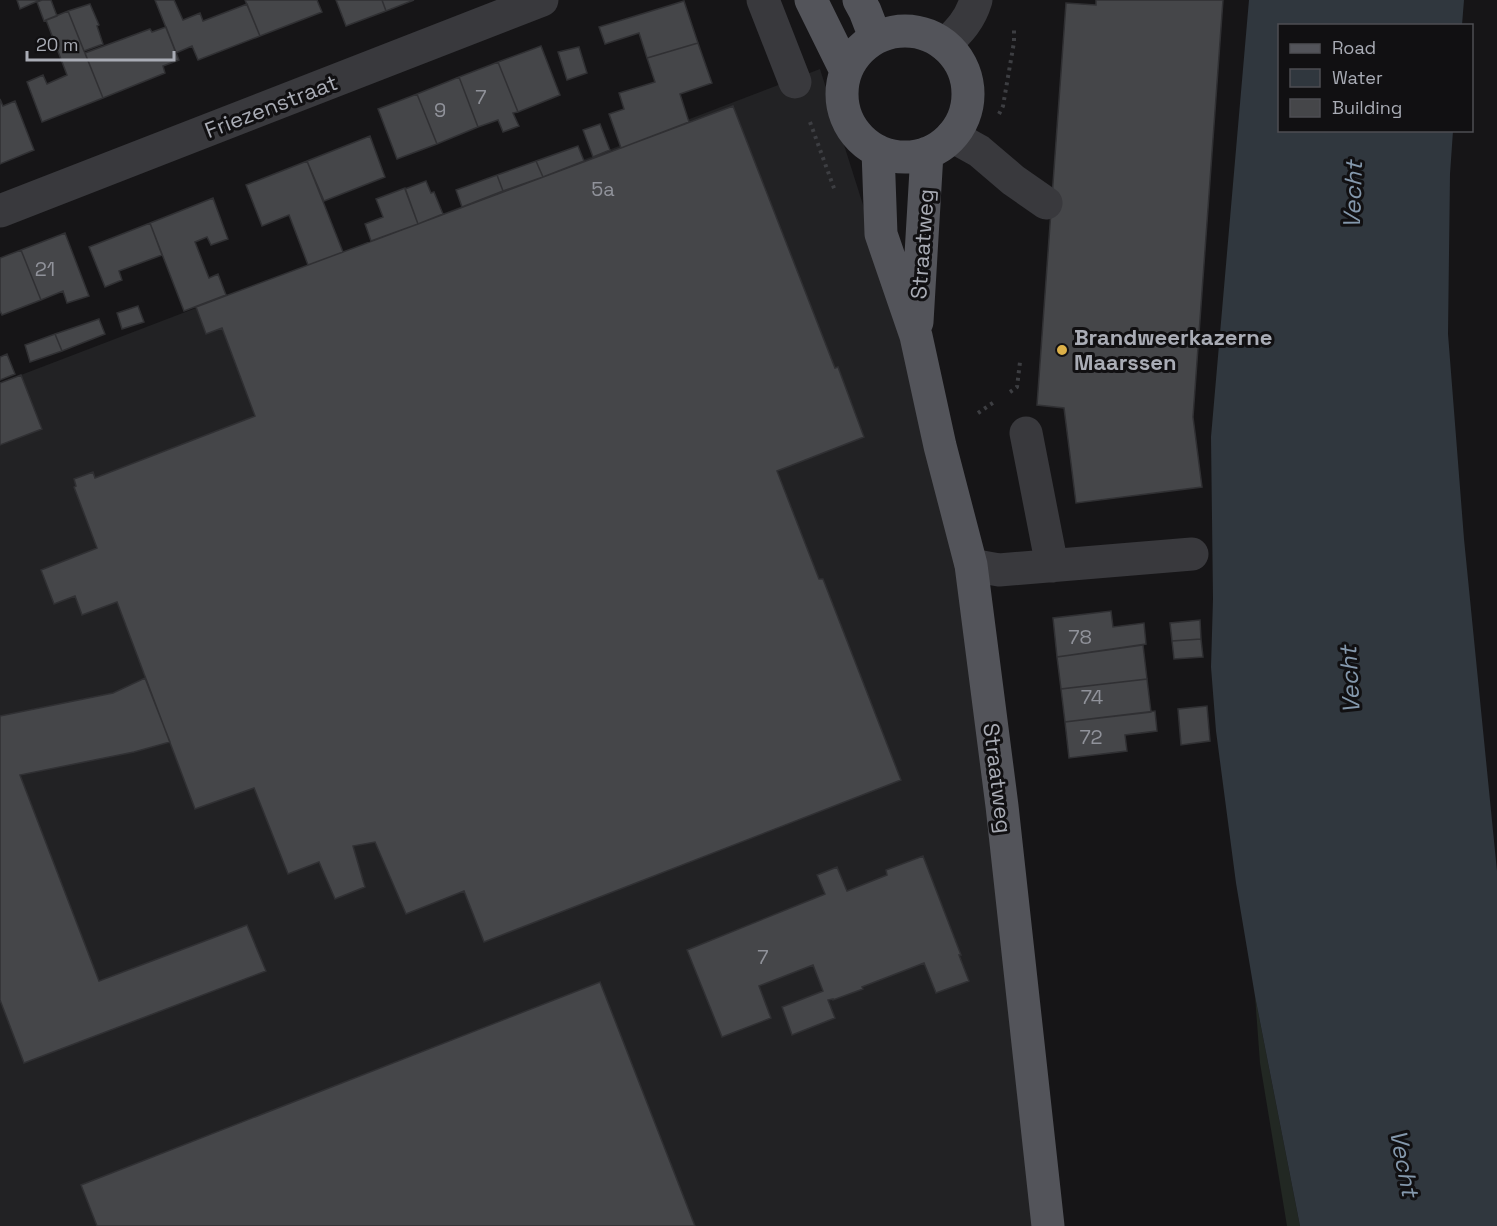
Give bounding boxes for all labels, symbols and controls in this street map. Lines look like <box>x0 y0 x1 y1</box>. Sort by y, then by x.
scale bar <box>27 24 174 62</box>
legend <box>1278 24 1473 132</box>
text: 20 m <box>36 33 79 56</box>
text: Road <box>1332 36 1376 59</box>
text: Water <box>1332 66 1383 89</box>
street label: Friezenstraat <box>201 68 341 144</box>
house number: 7 <box>475 84 487 110</box>
text: Building <box>1332 96 1402 119</box>
house number: 9 <box>434 97 446 123</box>
water label: Vecht <box>1336 159 1369 229</box>
house number: 5a <box>591 176 615 202</box>
street label: Straatweg <box>904 188 940 300</box>
house number: 21 <box>35 256 55 282</box>
place label: Brandweerkazerne Maarssen <box>1074 323 1272 376</box>
marker: Brandweerkazerne Maarssen <box>1055 343 1069 357</box>
house number: 78 <box>1068 624 1092 650</box>
water label: Vecht <box>1332 643 1367 715</box>
house number: 74 <box>1081 684 1103 710</box>
street label: Straatweg <box>977 721 1019 835</box>
house number: 72 <box>1079 724 1103 750</box>
house number: 7 <box>757 944 769 970</box>
water label: Vecht <box>1383 1127 1427 1201</box>

